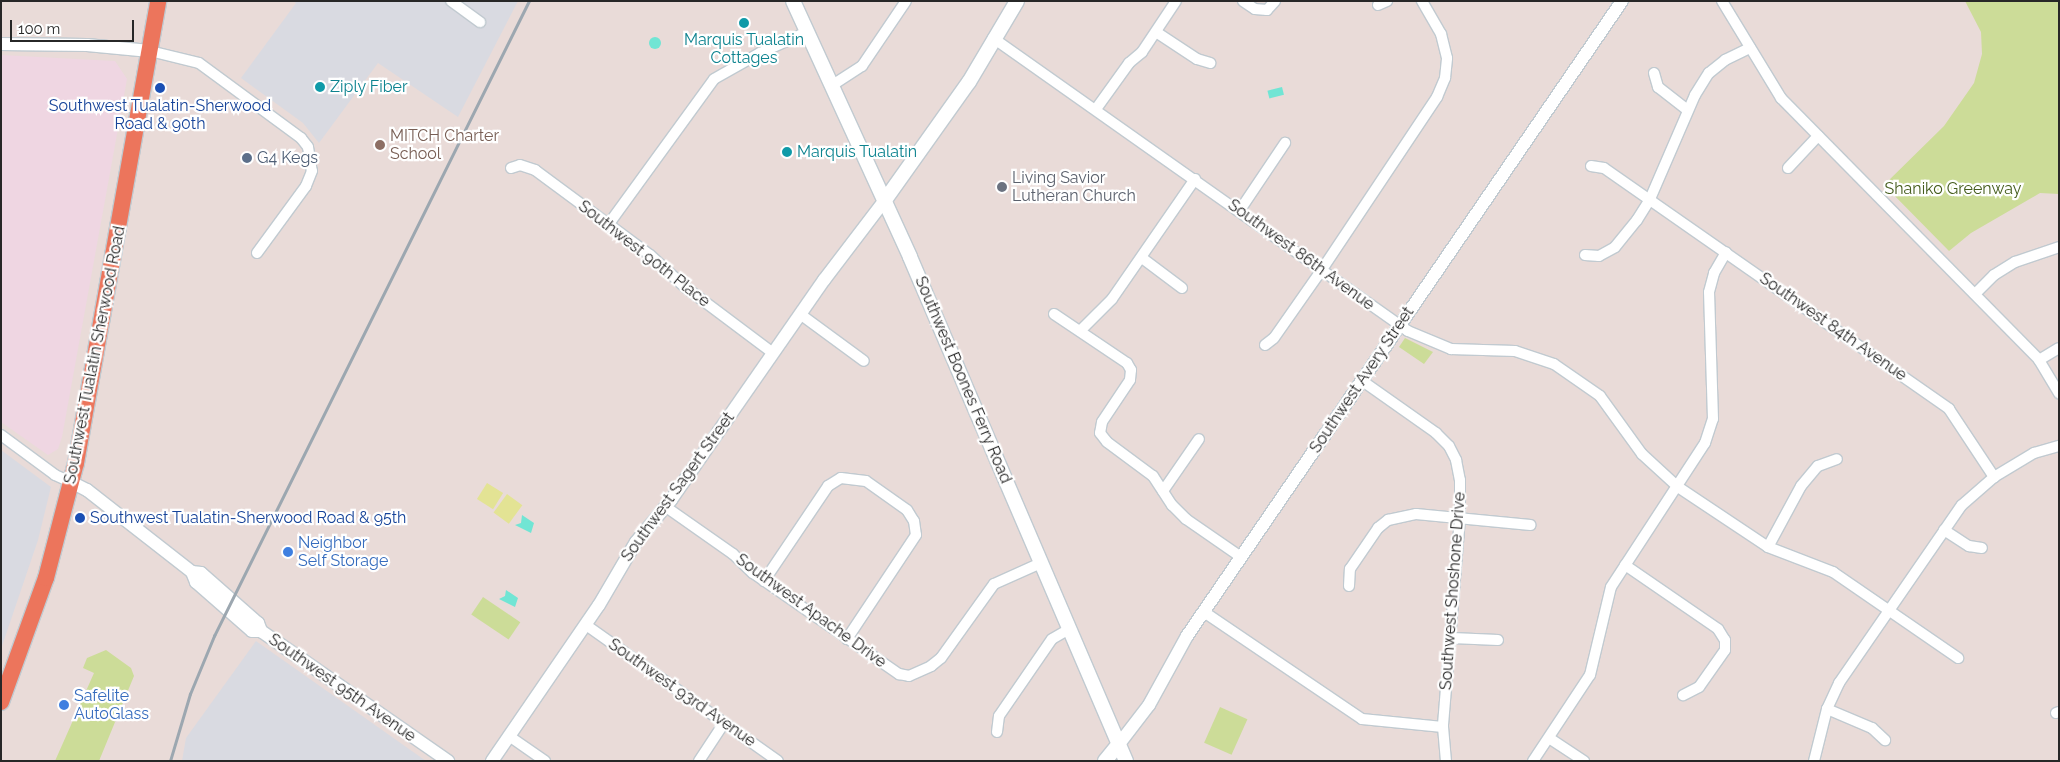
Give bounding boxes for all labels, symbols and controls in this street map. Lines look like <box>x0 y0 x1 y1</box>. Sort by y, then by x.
scale bar <box>12 10 136 42</box>
marker: Marquis Tualatin Cottages <box>738 17 750 29</box>
text: 100 m <box>18 20 60 38</box>
place label: Marquis Tualatin Cottages <box>684 30 804 68</box>
place label: Ziply Fiber <box>330 77 408 97</box>
marker: Ziply Fiber <box>314 81 326 93</box>
marker: Southwest Tualatin-Sherwood Road & 90th <box>154 82 166 94</box>
place label: Southwest Tualatin-Sherwood Road & 90th <box>49 96 271 134</box>
place label: MITCH Charter School <box>390 126 499 164</box>
marker: MITCH Charter School <box>374 139 386 151</box>
place label: Marquis Tualatin <box>797 142 918 162</box>
marker: Marquis Tualatin <box>781 146 793 158</box>
place label: G4 Kegs <box>257 148 318 168</box>
marker: G4 Kegs <box>241 152 253 164</box>
place label: Living Savior Lutheran Church <box>1012 168 1136 206</box>
park label: Shaniko Greenway <box>1885 179 2021 199</box>
marker: Living Savior Lutheran Church <box>996 181 1008 193</box>
street label: Southwest 86th Avenue <box>1224 195 1378 315</box>
street label: Southwest 90th Place <box>574 197 714 311</box>
street label: Southwest Tualatin Sherwood Road <box>61 224 129 486</box>
street label: Southwest 84th Avenue <box>1756 269 1910 385</box>
street label: Southwest Boones Ferry Road <box>911 273 1015 487</box>
street label: Southwest Avery Street <box>1306 303 1418 457</box>
street label: Southwest Sagert Street <box>617 409 739 565</box>
street label: Southwest Shoshone Drive <box>1436 491 1470 691</box>
place label: Southwest Tualatin-Sherwood Road & 95th <box>90 508 407 528</box>
marker: Southwest Tualatin-Sherwood Road & 95th <box>74 512 86 524</box>
place label: Neighbor Self Storage <box>298 533 389 571</box>
marker: Neighbor Self Storage <box>282 546 294 558</box>
street label: Southwest Apache Drive <box>732 550 890 672</box>
street label: Southwest 95th Avenue <box>265 630 419 746</box>
street label: Southwest 93rd Avenue <box>604 635 760 751</box>
place label: Safelite AutoGlass <box>74 686 149 724</box>
marker: Safelite AutoGlass <box>58 699 70 711</box>

